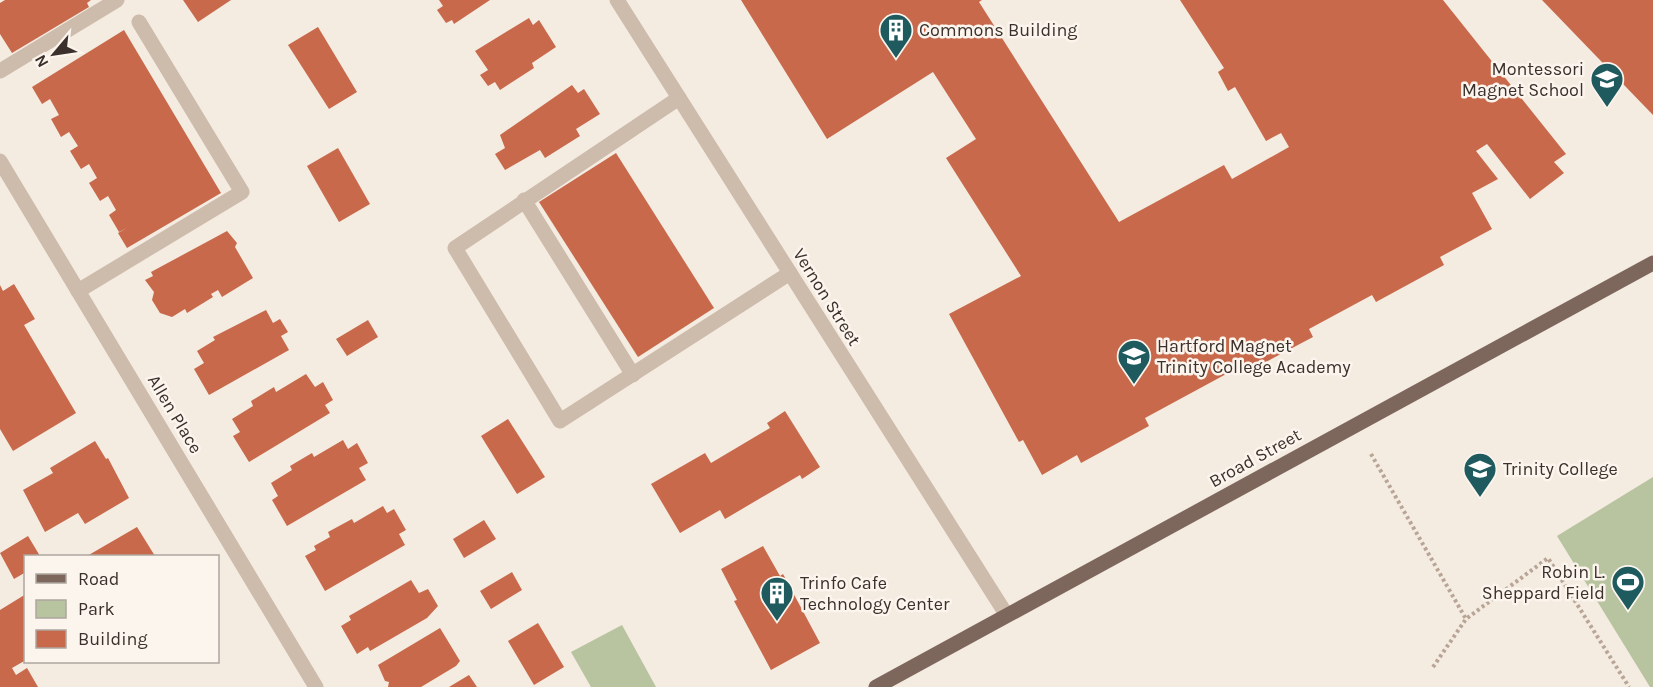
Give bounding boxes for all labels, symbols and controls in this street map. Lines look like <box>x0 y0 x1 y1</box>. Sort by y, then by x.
building icon: Commons Building <box>878 12 914 59</box>
place label: Commons Building <box>919 19 1078 41</box>
north arrow <box>24 24 84 84</box>
text: N <box>30 51 52 71</box>
place label: Montessori Magnet School <box>1462 58 1584 101</box>
school or university icon: Montessori Magnet School <box>1589 61 1625 108</box>
street label: Vernon Street <box>788 244 866 350</box>
place label: Hartford Magnet Trinity College Academy <box>1157 335 1351 378</box>
school or university icon: Hartford Magnet Trinity College Academy <box>1116 338 1152 385</box>
street label: Allen Place <box>143 371 207 457</box>
street label: Broad Street <box>1205 424 1305 492</box>
school or university icon: Trinity College <box>1462 451 1498 498</box>
place label: Trinity College <box>1503 458 1618 480</box>
legend <box>24 555 219 663</box>
place label: Robin L. Sheppard Field <box>1482 561 1605 604</box>
sports icon: Robin L. Sheppard Field <box>1610 564 1646 611</box>
text: Road <box>78 568 119 590</box>
place label: Trinfo Cafe Technology Center <box>800 572 950 615</box>
building icon: Trinfo Cafe Technology Center <box>759 575 795 622</box>
text: Park <box>78 598 115 620</box>
text: Building <box>78 628 148 650</box>

